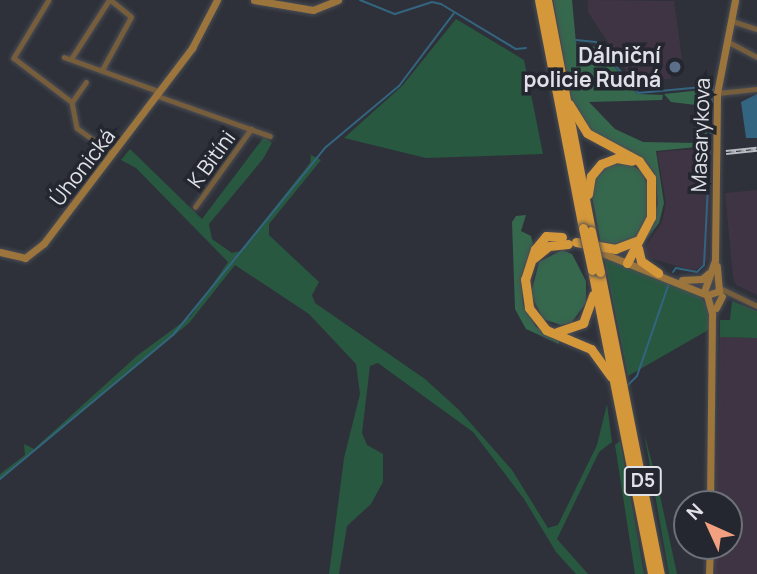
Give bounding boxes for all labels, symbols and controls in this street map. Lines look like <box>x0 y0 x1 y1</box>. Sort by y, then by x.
place label: Dálniční policie Rudná <box>524 42 661 92</box>
marker: Dálniční policie Rudná <box>667 59 683 75</box>
street label: Masarykova <box>685 77 715 193</box>
street label: Úhonická <box>44 123 120 211</box>
street label: K Bitíni <box>182 125 240 193</box>
road number: D5 <box>624 466 662 496</box>
north arrow <box>673 490 743 560</box>
text: N <box>681 498 709 526</box>

